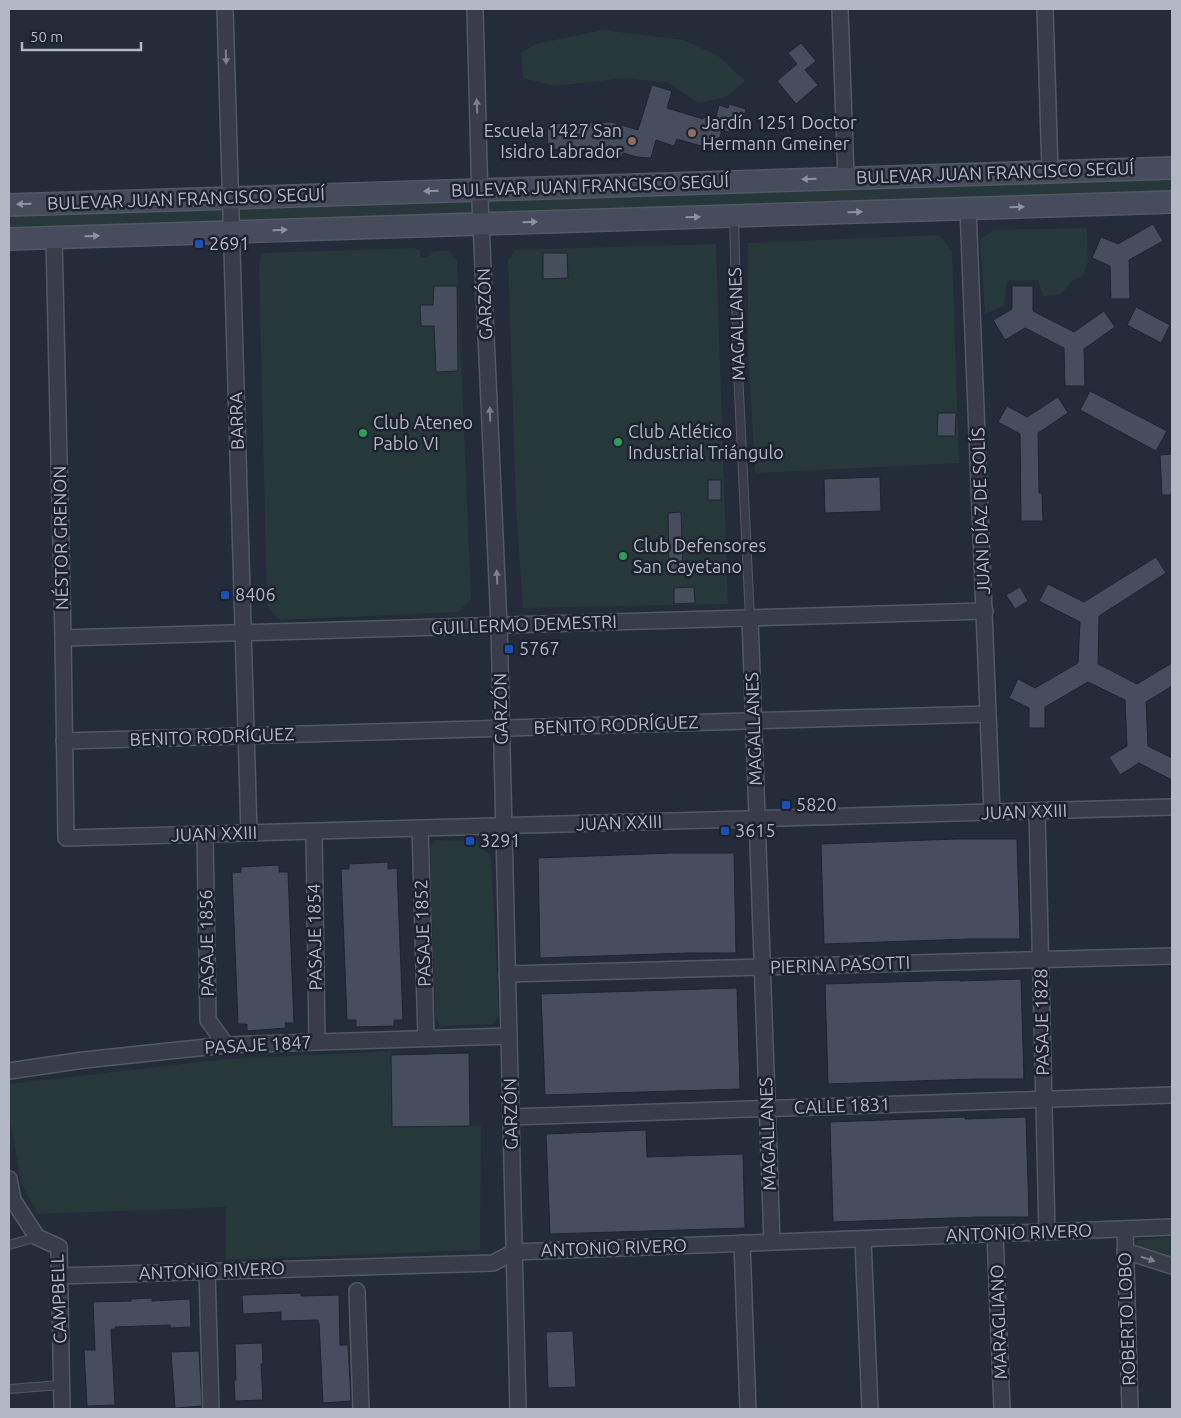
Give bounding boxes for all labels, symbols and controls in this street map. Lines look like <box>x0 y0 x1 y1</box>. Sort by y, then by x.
scale bar <box>22 20 141 52</box>
text: 50 m <box>30 28 63 45</box>
one-way arrow <box>223 50 231 66</box>
one-way arrow <box>473 98 481 114</box>
place label: Jardín 1251 Doctor Hermann Gmeiner <box>702 112 857 153</box>
place label: Escuela 1427 San Isidro Labrador <box>484 120 622 161</box>
marker: Jardín 1251 Doctor Hermann Gmeiner <box>686 127 698 139</box>
marker: Escuela 1427 San Isidro Labrador <box>626 135 638 147</box>
street label: BULEVAR JUAN FRANCISCO SEGUÍ <box>856 156 1135 187</box>
street label: BULEVAR JUAN FRANCISCO SEGUÍ <box>451 169 730 200</box>
one-way arrow <box>800 175 816 183</box>
street label: BULEVAR JUAN FRANCISCO SEGUÍ <box>47 182 326 213</box>
one-way arrow <box>423 187 439 195</box>
one-way arrow <box>16 201 32 209</box>
one-way arrow <box>1009 203 1025 211</box>
one-way arrow <box>847 208 863 216</box>
one-way arrow <box>685 213 701 221</box>
one-way arrow <box>523 218 539 226</box>
one-way arrow <box>272 226 288 234</box>
one-way arrow <box>85 232 101 240</box>
place label: 2691 <box>209 233 250 253</box>
marker: 2691 <box>193 238 205 250</box>
street label: MAGALLANES <box>724 267 748 381</box>
street label: GARZÓN <box>472 268 495 340</box>
street label: BARRA <box>225 392 247 450</box>
one-way arrow <box>485 406 493 422</box>
place label: Club Ateneo Pablo VI <box>373 412 473 453</box>
place label: Club Atlético Industrial Triángulo <box>628 421 784 462</box>
marker: Club Ateneo Pablo VI <box>357 427 369 439</box>
street label: JUAN DÍAZ DE SOLÍS <box>966 427 993 595</box>
marker: Club Atlético Industrial Triángulo <box>612 436 624 448</box>
street label: NÉSTOR GRENON <box>48 466 71 610</box>
place label: Club Defensores San Cayetano <box>633 535 766 576</box>
marker: Club Defensores San Cayetano <box>617 550 629 562</box>
one-way arrow <box>492 568 500 584</box>
place label: 8406 <box>235 584 276 604</box>
marker: 8406 <box>219 589 231 601</box>
street label: GUILLERMO DEMESTRI <box>431 611 617 637</box>
place label: 5767 <box>519 638 560 658</box>
marker: 5767 <box>503 643 515 655</box>
street label: MAGALLANES <box>741 672 765 786</box>
street label: GARZÓN <box>488 673 511 745</box>
street label: BENITO RODRÍGUEZ <box>533 710 699 737</box>
street label: BENITO RODRÍGUEZ <box>129 722 295 749</box>
place label: 5820 <box>796 794 837 814</box>
marker: 5820 <box>780 799 792 811</box>
street label: JUAN XXIII <box>981 800 1067 822</box>
street label: JUAN XXIII <box>576 811 662 833</box>
place label: 3615 <box>735 820 776 840</box>
street label: JUAN XXIII <box>171 822 257 844</box>
marker: 3615 <box>719 825 731 837</box>
place label: 3291 <box>480 830 521 850</box>
marker: 3291 <box>464 835 476 847</box>
street label: PASAJE 1852 <box>410 879 434 987</box>
street label: PASAJE 1854 <box>303 883 325 991</box>
street label: PASAJE 1856 <box>195 889 217 997</box>
street label: PIERINA PASOTTI <box>770 952 910 976</box>
street label: PASAJE 1828 <box>1030 968 1052 1076</box>
street label: PASAJE 1847 <box>204 1031 312 1057</box>
street label: MAGALLANES <box>755 1077 779 1191</box>
street label: GARZÓN <box>498 1078 521 1150</box>
street label: CALLE 1831 <box>793 1093 890 1117</box>
street label: ANTONIO RIVERO <box>946 1219 1092 1245</box>
street label: ANTONIO RIVERO <box>541 1234 687 1260</box>
street label: ROBERTO LOBO <box>1114 1252 1138 1386</box>
street label: CAMPBELL <box>46 1254 70 1344</box>
one-way arrow <box>1141 1255 1156 1263</box>
street label: ANTONIO RIVERO <box>139 1257 285 1283</box>
street label: MARAGLIANO <box>986 1264 1010 1380</box>

